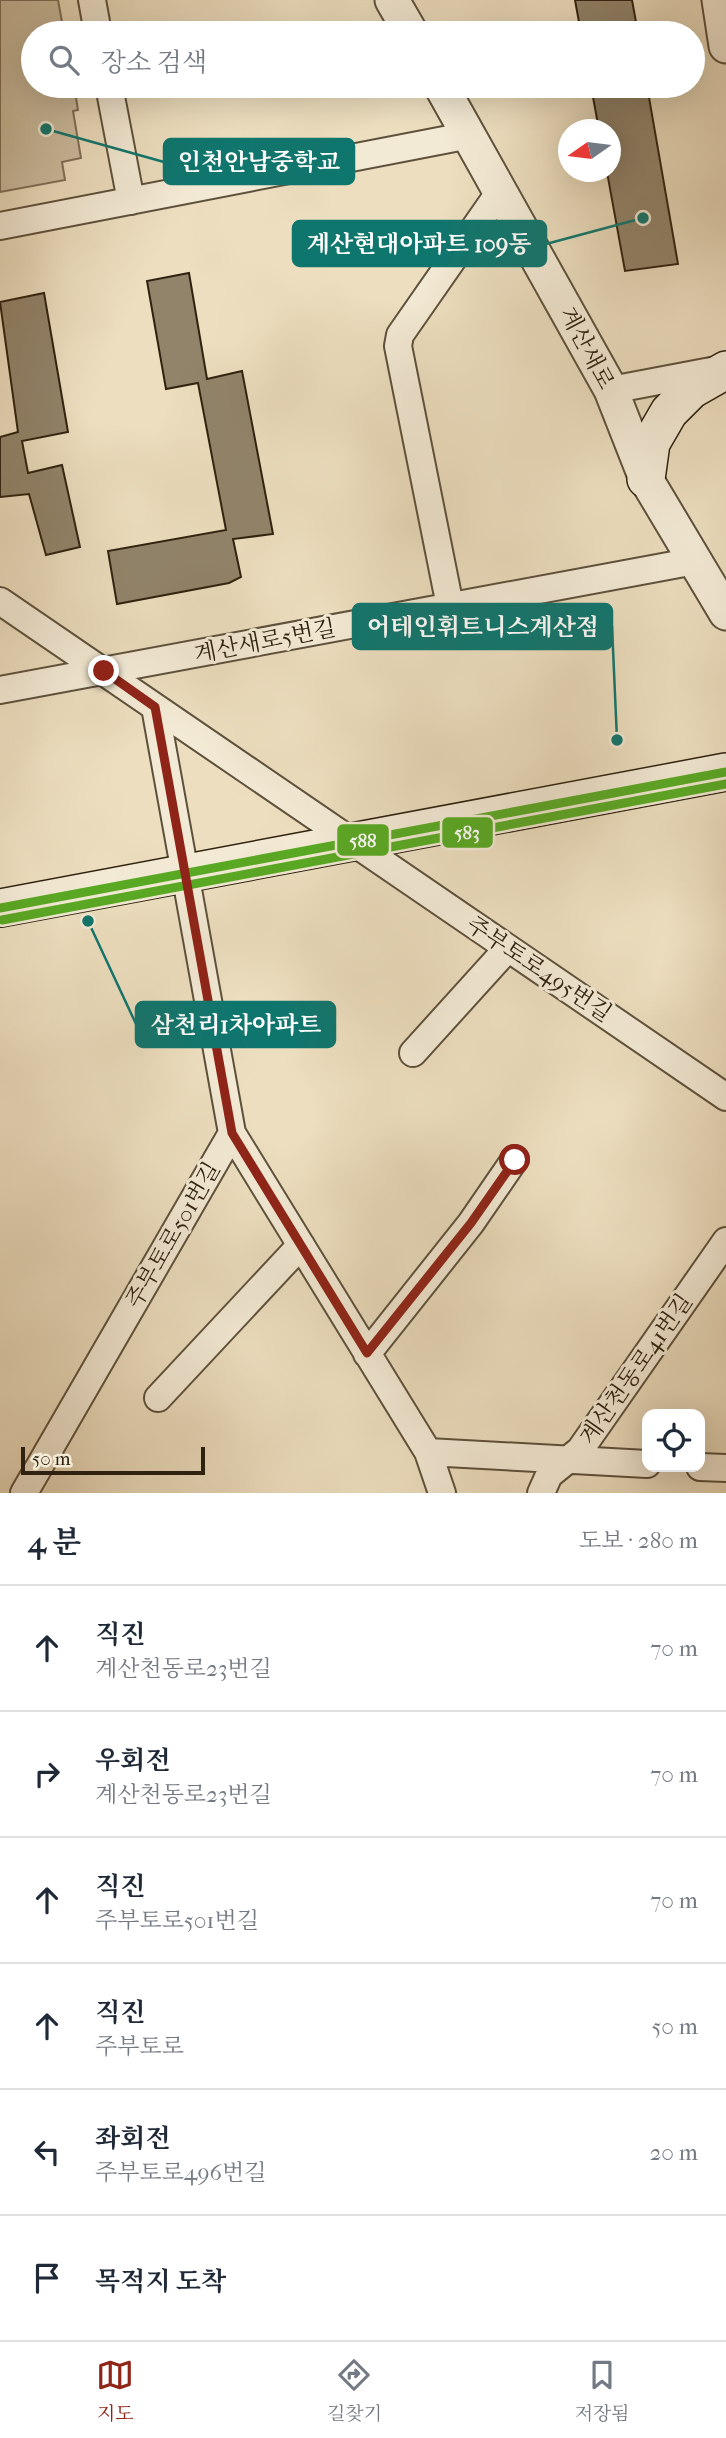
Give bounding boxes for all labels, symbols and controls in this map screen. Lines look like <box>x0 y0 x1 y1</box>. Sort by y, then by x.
search box <box>21 21 705 98</box>
icon: search <box>45 41 83 79</box>
text: 장소 검색 <box>101 47 207 78</box>
north arrow <box>558 119 621 182</box>
callout: 인천안남중학교 <box>164 139 354 184</box>
text: 인천안남중학교 <box>178 148 340 176</box>
callout: 계산현대아파트 109동 <box>293 221 546 266</box>
text: 계산현대아파트 109동 <box>307 230 531 258</box>
street label: 계산새로 <box>554 302 620 394</box>
callout: 어테인휘트니스계산점 <box>353 604 612 649</box>
text: 어테인휘트니스계산점 <box>367 613 599 641</box>
street label: 계산새로5번길 <box>192 614 338 668</box>
route end <box>88 655 119 686</box>
line badge: 583 <box>441 816 494 849</box>
text: 583 <box>454 822 480 844</box>
line badge: 588 <box>336 823 390 857</box>
text: 588 <box>349 830 377 852</box>
street label: 주부토로495번길 <box>461 911 617 1027</box>
callout: 삼천리1차아파트 <box>136 1002 335 1047</box>
text: 삼천리1차아파트 <box>151 1011 321 1039</box>
route start <box>499 1144 530 1175</box>
street label: 주부토로501번길 <box>120 1157 226 1313</box>
street label: 계산천동로41번길 <box>574 1289 698 1449</box>
map controls <box>642 1409 705 1472</box>
button: locate <box>642 1409 705 1472</box>
scale bar <box>21 1444 205 1476</box>
text: 50 m <box>32 1448 71 1470</box>
text: 4 분 <box>28 1525 81 1560</box>
text: 도보 · 280 m <box>579 1527 698 1554</box>
text: 직진 <box>95 1619 145 1650</box>
icon: ahead <box>28 1629 66 1667</box>
text: 70 m <box>650 1635 698 1662</box>
text: 계산천동로23번길 <box>95 1655 272 1682</box>
text: 우회전 <box>95 1745 170 1776</box>
icon: right <box>28 1755 66 1793</box>
text: 70 m <box>650 1761 698 1788</box>
text: 계산천동로23번길 <box>95 1781 272 1808</box>
text: 직진 <box>95 1871 145 1902</box>
icon: ahead <box>28 1881 66 1919</box>
text: 70 m <box>650 1887 698 1914</box>
text: 주부토로501번길 <box>95 1907 259 1934</box>
text: 직진 <box>95 1997 145 2028</box>
icon: ahead <box>28 2007 66 2045</box>
text: 50 m <box>651 2013 698 2040</box>
text: 주부토로 <box>95 2033 184 2060</box>
text: 좌회전 <box>95 2123 170 2154</box>
icon: left <box>28 2133 66 2171</box>
text: 20 m <box>649 2139 698 2166</box>
text: 주부토로496번길 <box>95 2159 266 2186</box>
icon: arrive <box>28 2259 66 2297</box>
text: 목적지 도착 <box>95 2266 226 2297</box>
tab: 지도 <box>96 2356 134 2425</box>
tab: 길찾기 <box>327 2356 382 2425</box>
tab: 저장됨 <box>575 2356 630 2425</box>

